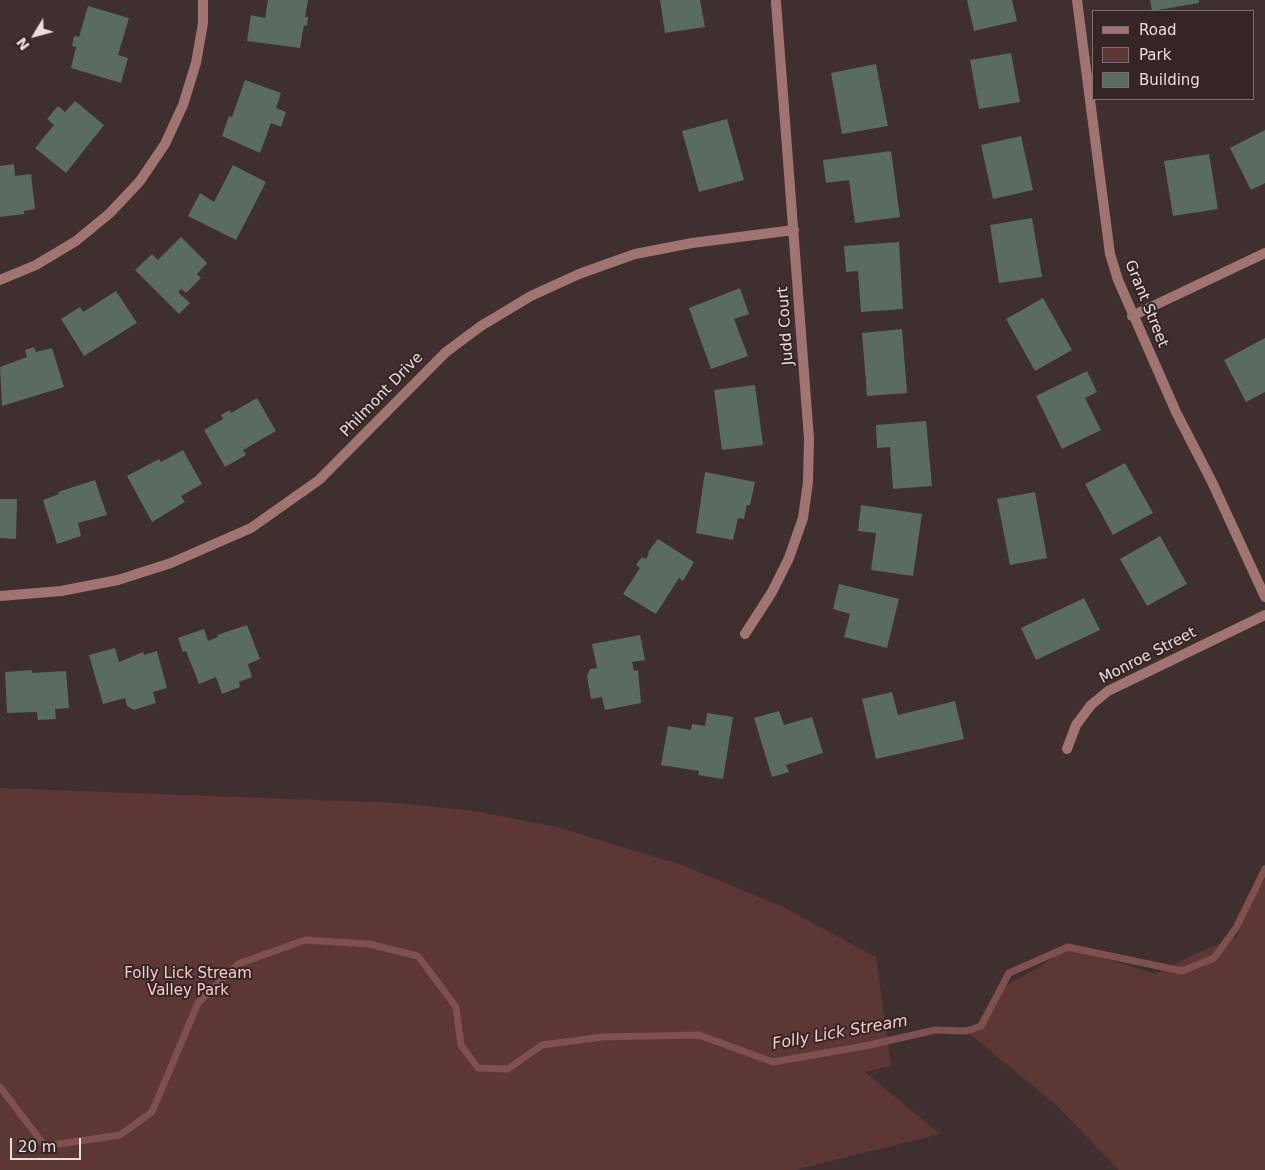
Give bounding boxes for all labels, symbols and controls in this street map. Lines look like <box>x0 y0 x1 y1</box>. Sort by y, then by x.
north arrow <box>10 10 60 60</box>
legend <box>1092 10 1255 100</box>
text: Road <box>1139 21 1177 39</box>
text: N <box>13 35 33 54</box>
text: Park <box>1139 46 1171 64</box>
text: Building <box>1139 71 1200 89</box>
street label: Grant Street <box>1120 258 1172 350</box>
street label: Judd Court <box>774 286 798 366</box>
street label: Philmont Drive <box>337 349 427 441</box>
street label: Monroe Street <box>1097 624 1199 688</box>
park label: Folly Lick Stream Valley Park <box>124 965 252 1000</box>
water label: Folly Lick Stream <box>771 1012 909 1054</box>
scale bar <box>12 1128 84 1160</box>
text: 20 m <box>18 1138 56 1156</box>

